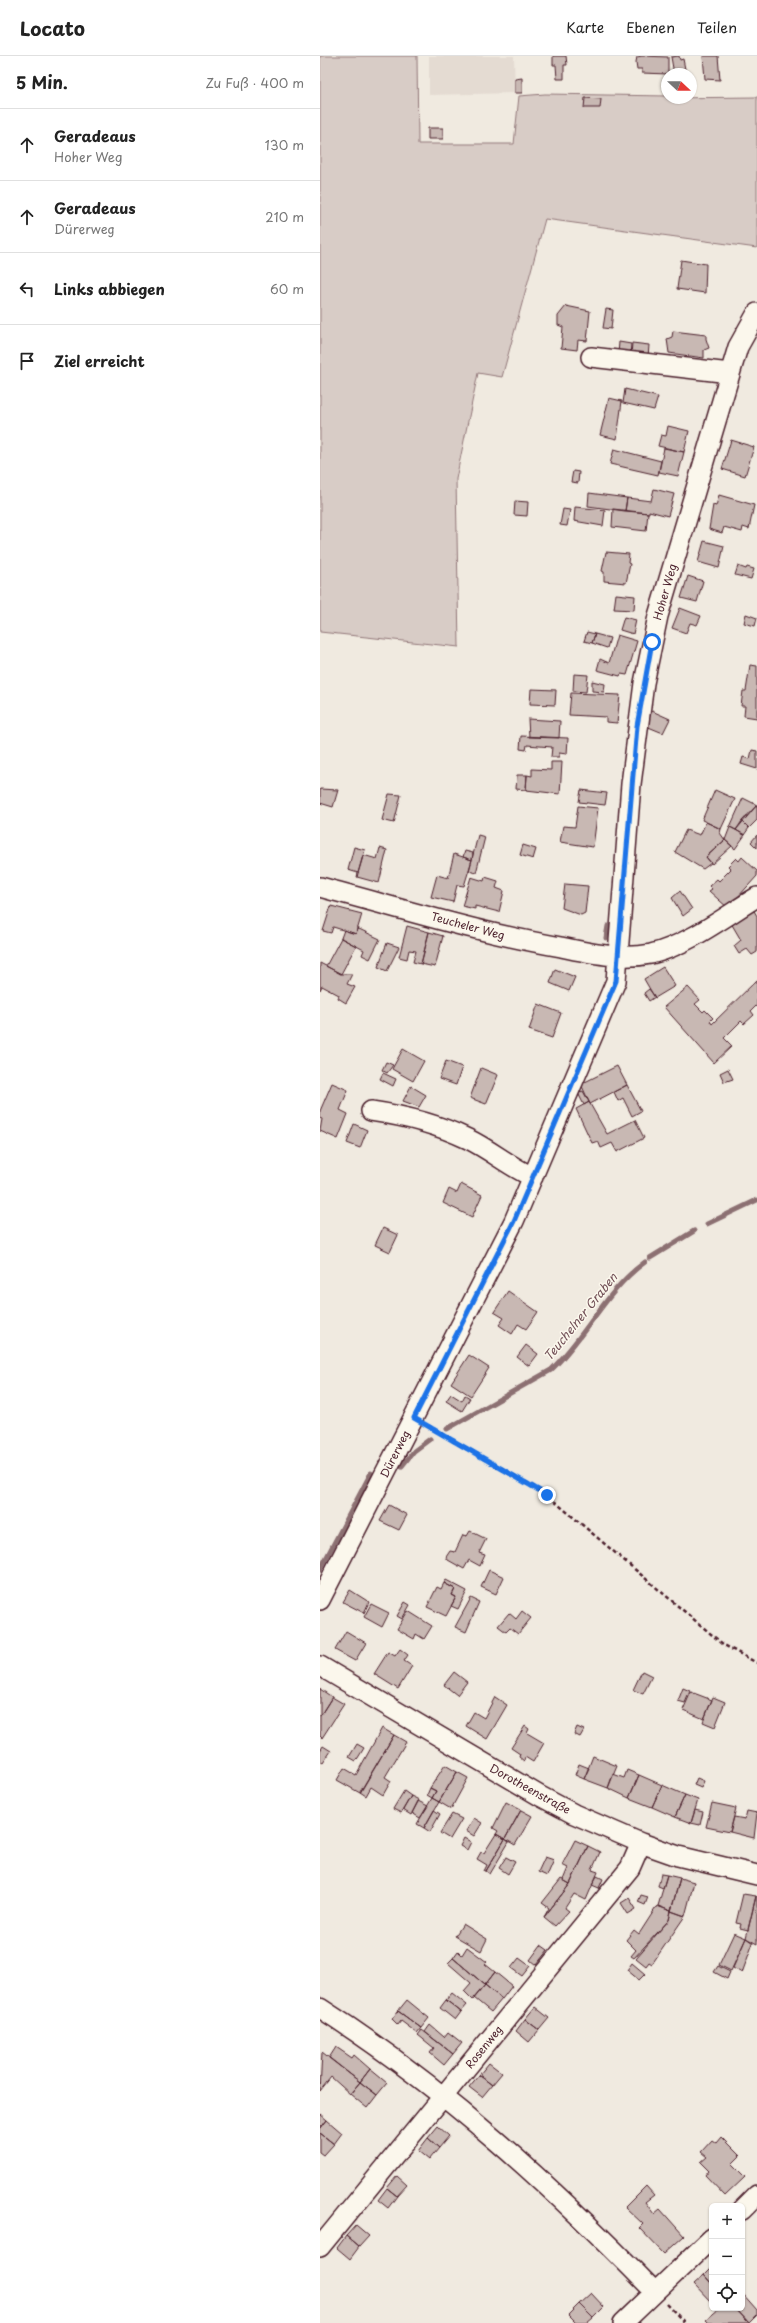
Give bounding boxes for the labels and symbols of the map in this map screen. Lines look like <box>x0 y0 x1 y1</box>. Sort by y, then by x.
north arrow <box>661 68 697 104</box>
street label: Hoher Weg <box>648 562 681 622</box>
route start <box>643 633 661 651</box>
street label: Teucheler Weg <box>429 908 507 943</box>
water label: Teuchelner Graben <box>539 1268 622 1364</box>
street label: Dürerweg <box>375 1427 414 1481</box>
route end <box>538 1486 556 1504</box>
street label: Dorotheenstraße <box>487 1759 574 1818</box>
street label: Rosenweg <box>461 2021 506 2072</box>

